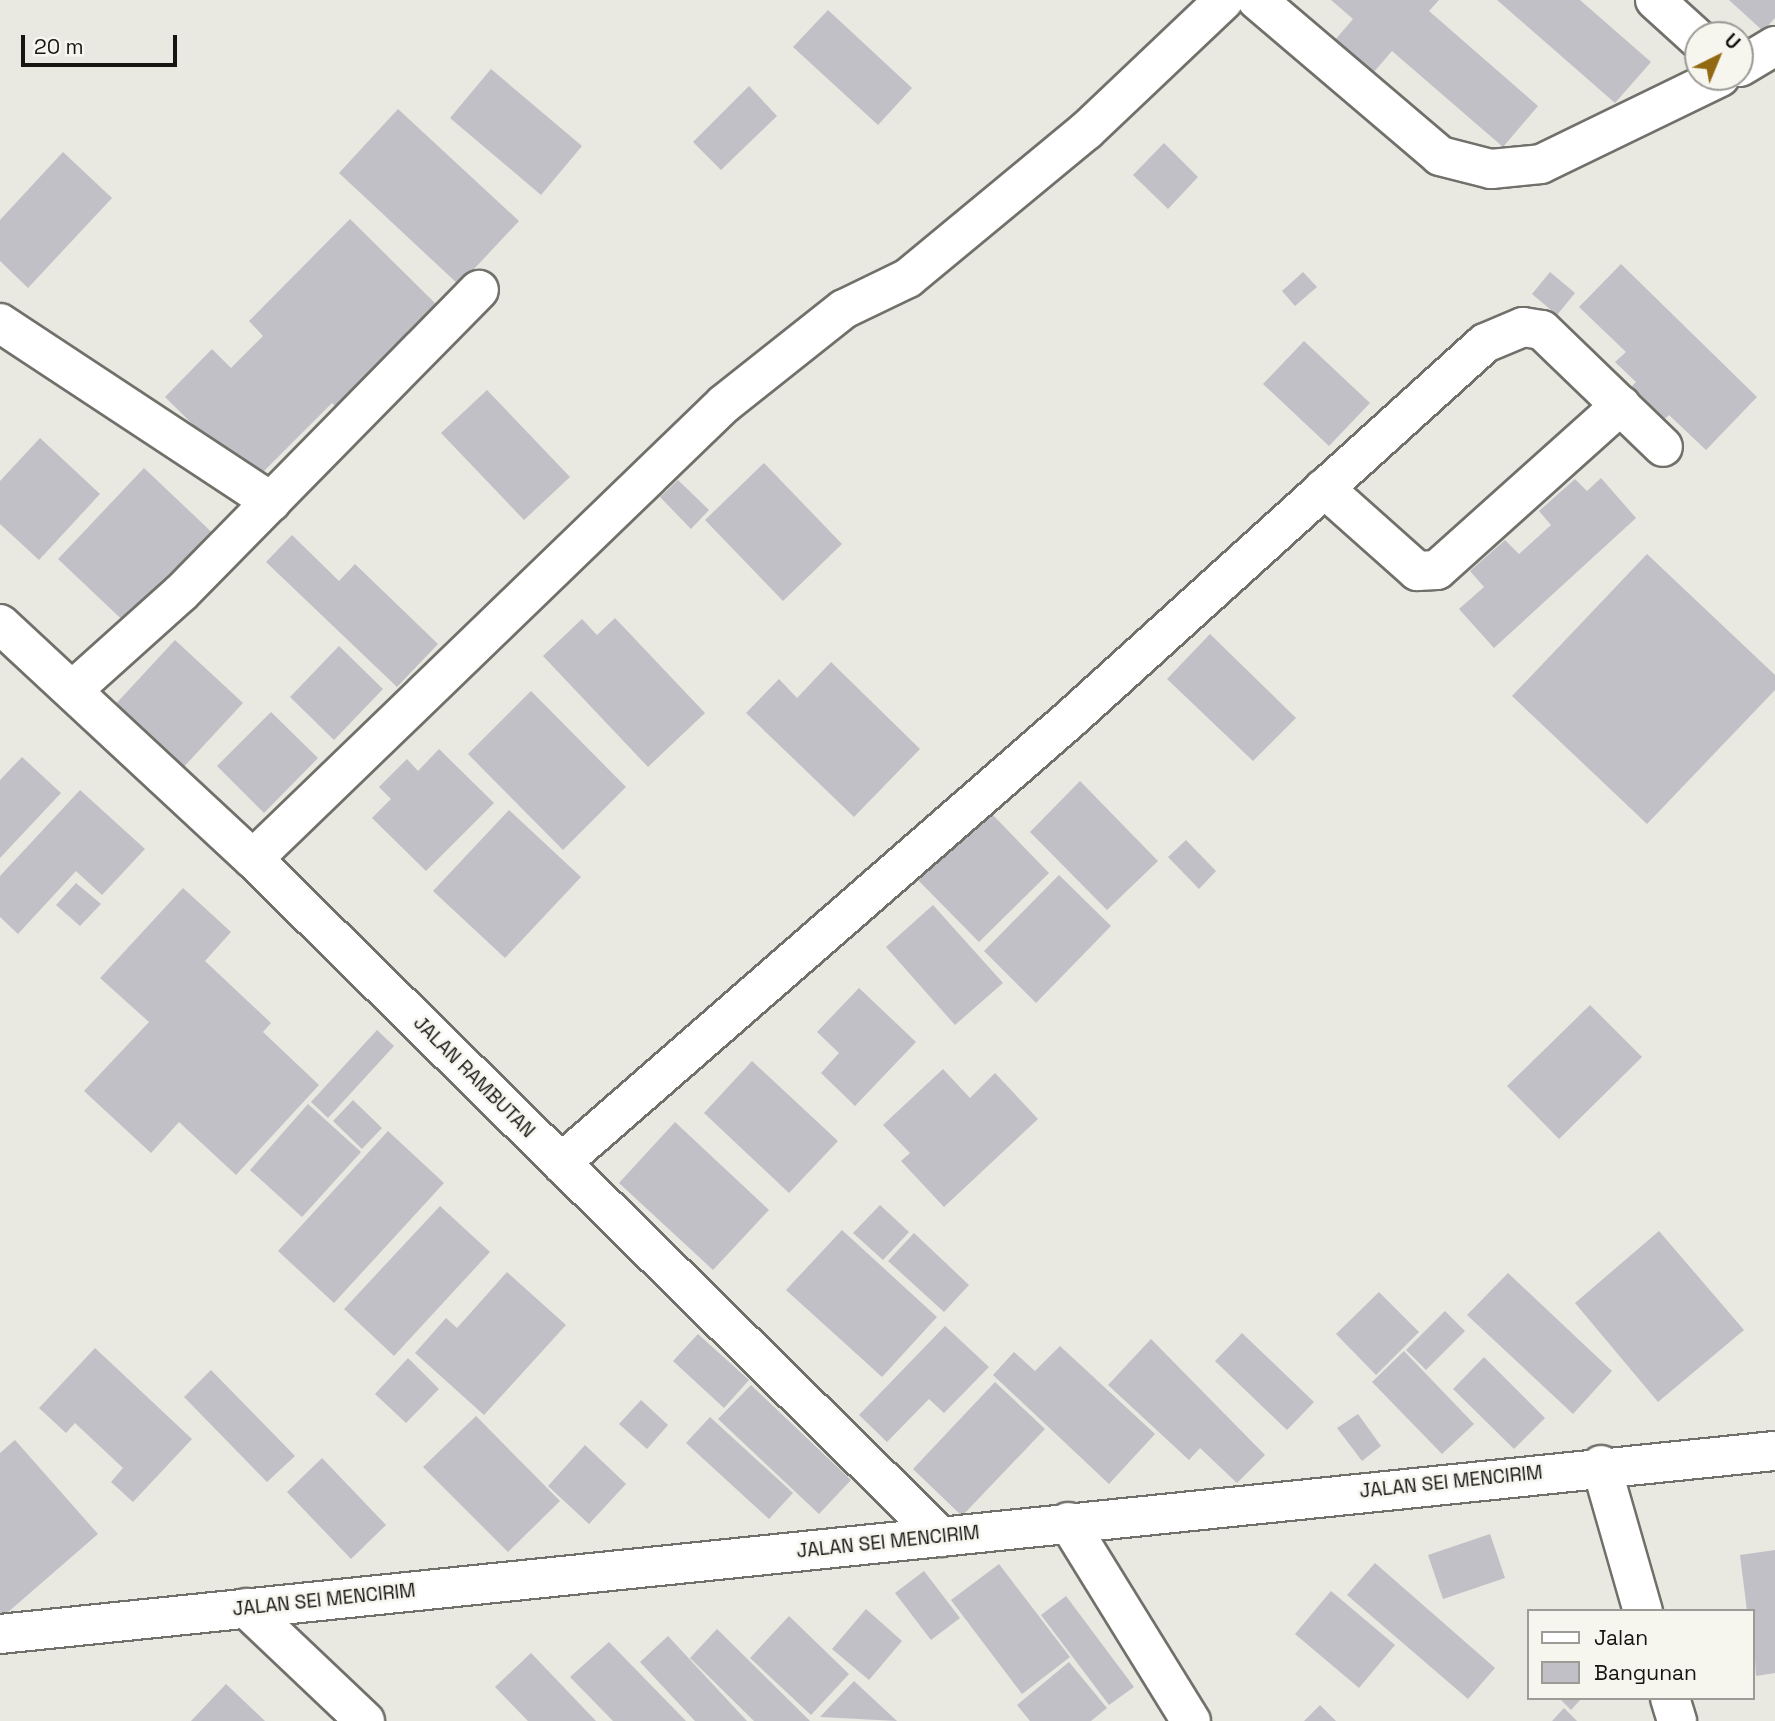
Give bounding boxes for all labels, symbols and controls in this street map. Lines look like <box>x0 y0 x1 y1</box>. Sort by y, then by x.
scale bar <box>24 21 180 65</box>
north arrow <box>1684 21 1754 91</box>
text: U <box>1719 28 1745 55</box>
text: 20 m <box>34 33 84 60</box>
street label: JALAN RAMBUTAN <box>409 1012 539 1142</box>
street label: JALAN SEI MENCIRIM <box>1358 1461 1544 1503</box>
street label: JALAN SEI MENCIRIM <box>795 1521 981 1563</box>
street label: JALAN SEI MENCIRIM <box>231 1579 417 1621</box>
legend <box>1526 1609 1754 1700</box>
text: Jalan <box>1594 1624 1648 1651</box>
text: Bangunan <box>1594 1659 1697 1686</box>

